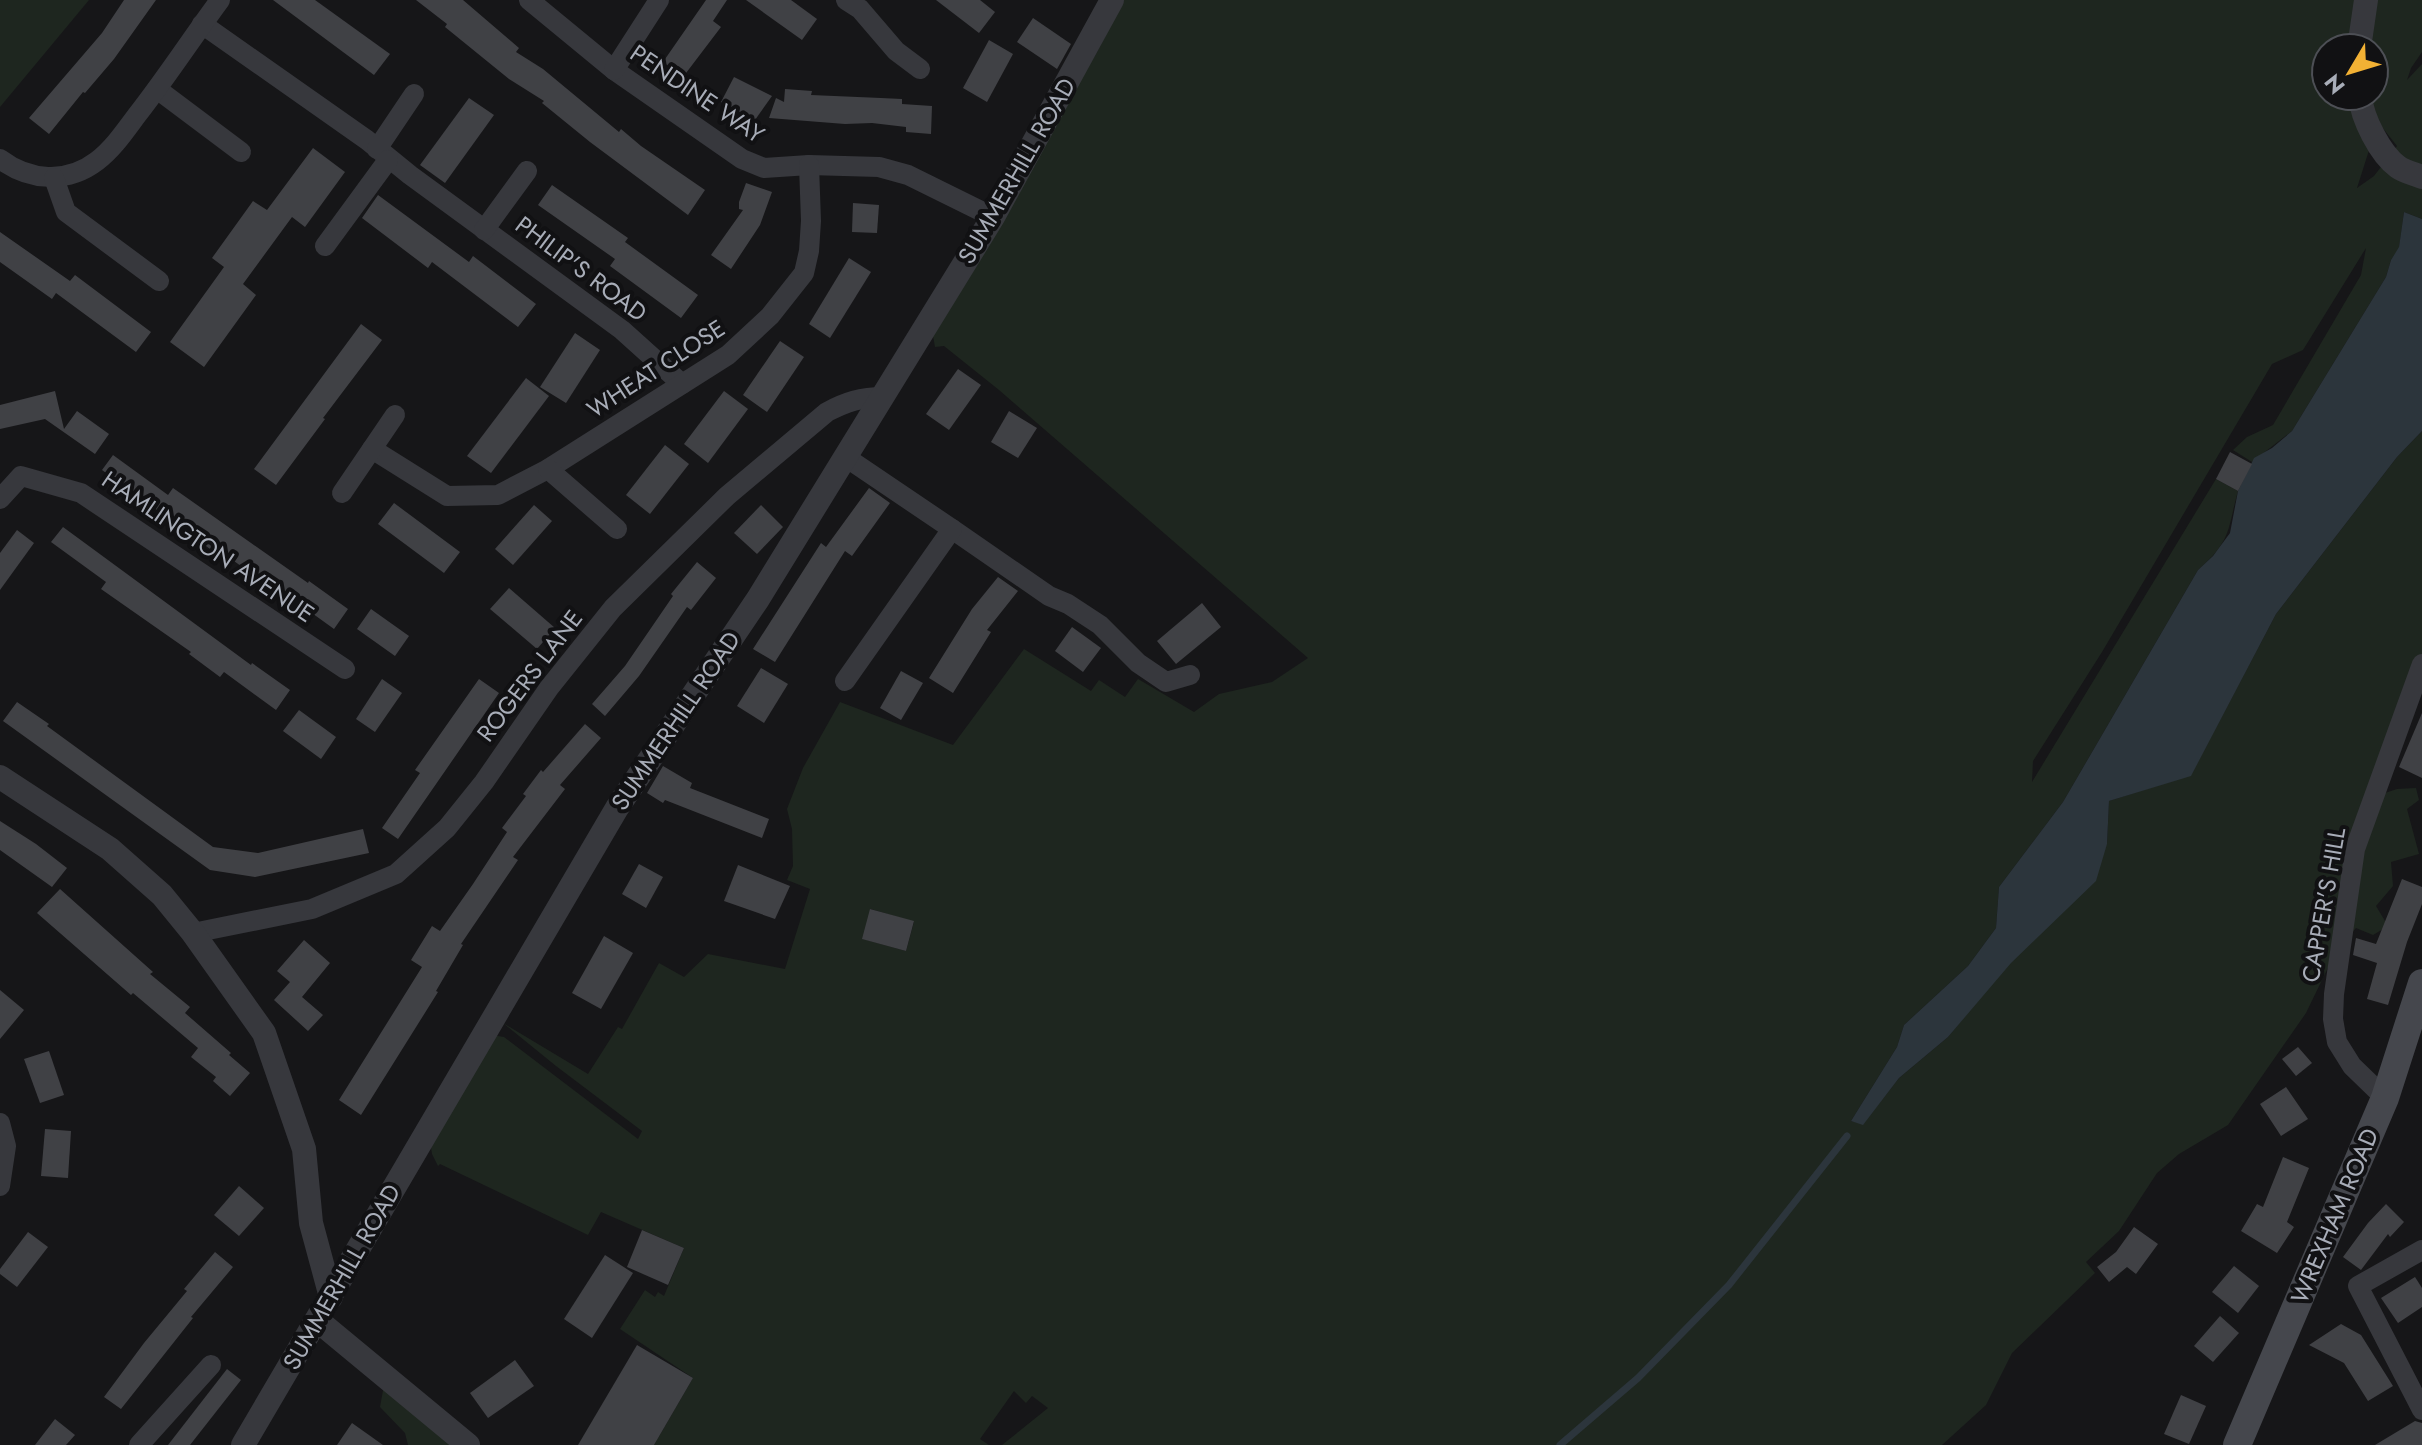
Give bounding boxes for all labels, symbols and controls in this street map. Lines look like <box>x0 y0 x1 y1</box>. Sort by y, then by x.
north arrow <box>2310 32 2390 112</box>
street label: PENDINE WAY <box>623 36 772 152</box>
text: N <box>2316 68 2352 101</box>
street label: SUMMERHILL ROAD <box>949 71 1084 270</box>
street label: PHILIP'S ROAD <box>508 207 655 330</box>
street label: WHEAT CLOSE <box>580 311 732 426</box>
street label: HAMLINGTON AVENUE <box>95 462 322 631</box>
street label: ROGERS LANE <box>468 602 591 749</box>
street label: SUMMERHILL ROAD <box>603 624 749 817</box>
street label: CAPPER'S HILL <box>2293 825 2354 985</box>
street label: WREXHAM ROAD <box>2282 1123 2387 1309</box>
street label: SUMMERHILL ROAD <box>274 1177 409 1376</box>

